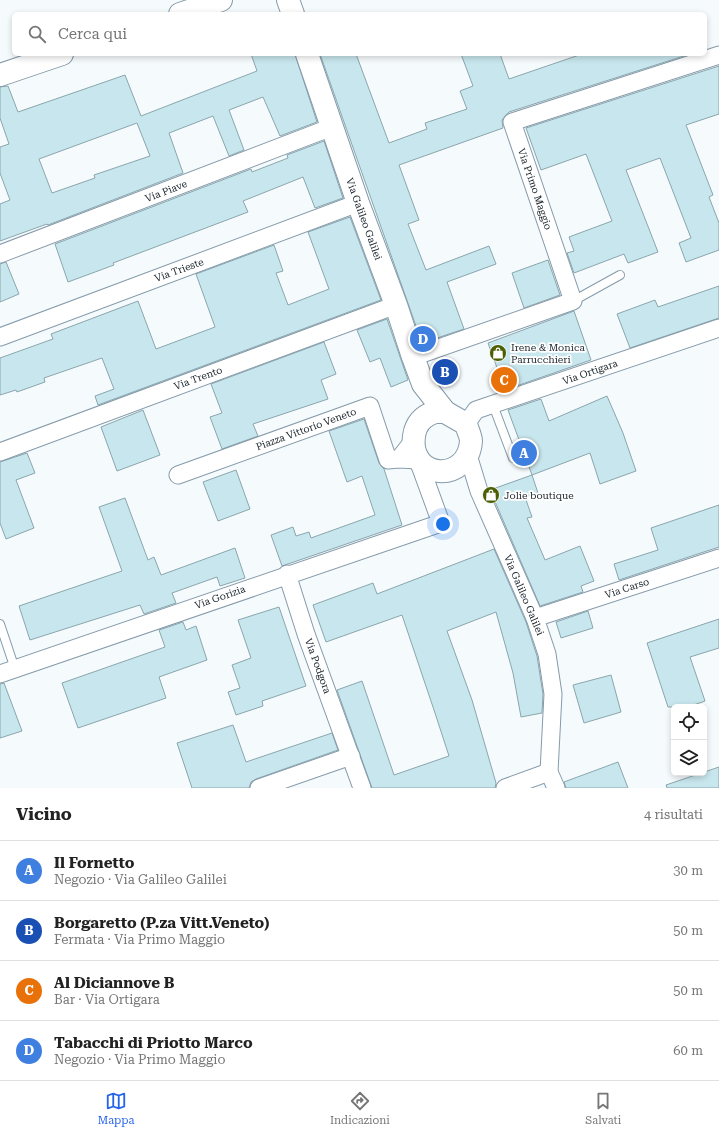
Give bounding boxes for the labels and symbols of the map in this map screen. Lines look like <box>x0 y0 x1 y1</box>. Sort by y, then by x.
street label: Via Primo Maggio <box>516 147 554 231</box>
street label: Via Galileo Galilei <box>344 176 384 262</box>
street label: Via Piave <box>143 178 189 204</box>
street label: Via Trieste <box>153 256 205 284</box>
pin: D <box>410 324 436 354</box>
place label: Irene & Monica Parrucchieri <box>511 342 585 365</box>
shop icon: Irene & Monica Parrucchieri <box>488 343 508 363</box>
pin: B <box>432 357 458 387</box>
street label: Via Ortigara <box>561 357 620 387</box>
street label: Via Trento <box>172 364 224 392</box>
pin: C <box>491 365 517 395</box>
street label: Piazza Vittorio Veneto <box>254 406 358 452</box>
pin: A <box>511 438 537 468</box>
shop icon: Jolie boutique <box>481 485 501 505</box>
place label: Jolie boutique <box>504 490 574 501</box>
your location <box>433 514 453 534</box>
street label: Via Galileo Galilei <box>502 553 546 637</box>
street label: Via Carso <box>604 576 650 600</box>
street label: Via Gorizia <box>193 583 247 611</box>
street label: Via Podgora <box>303 637 333 696</box>

